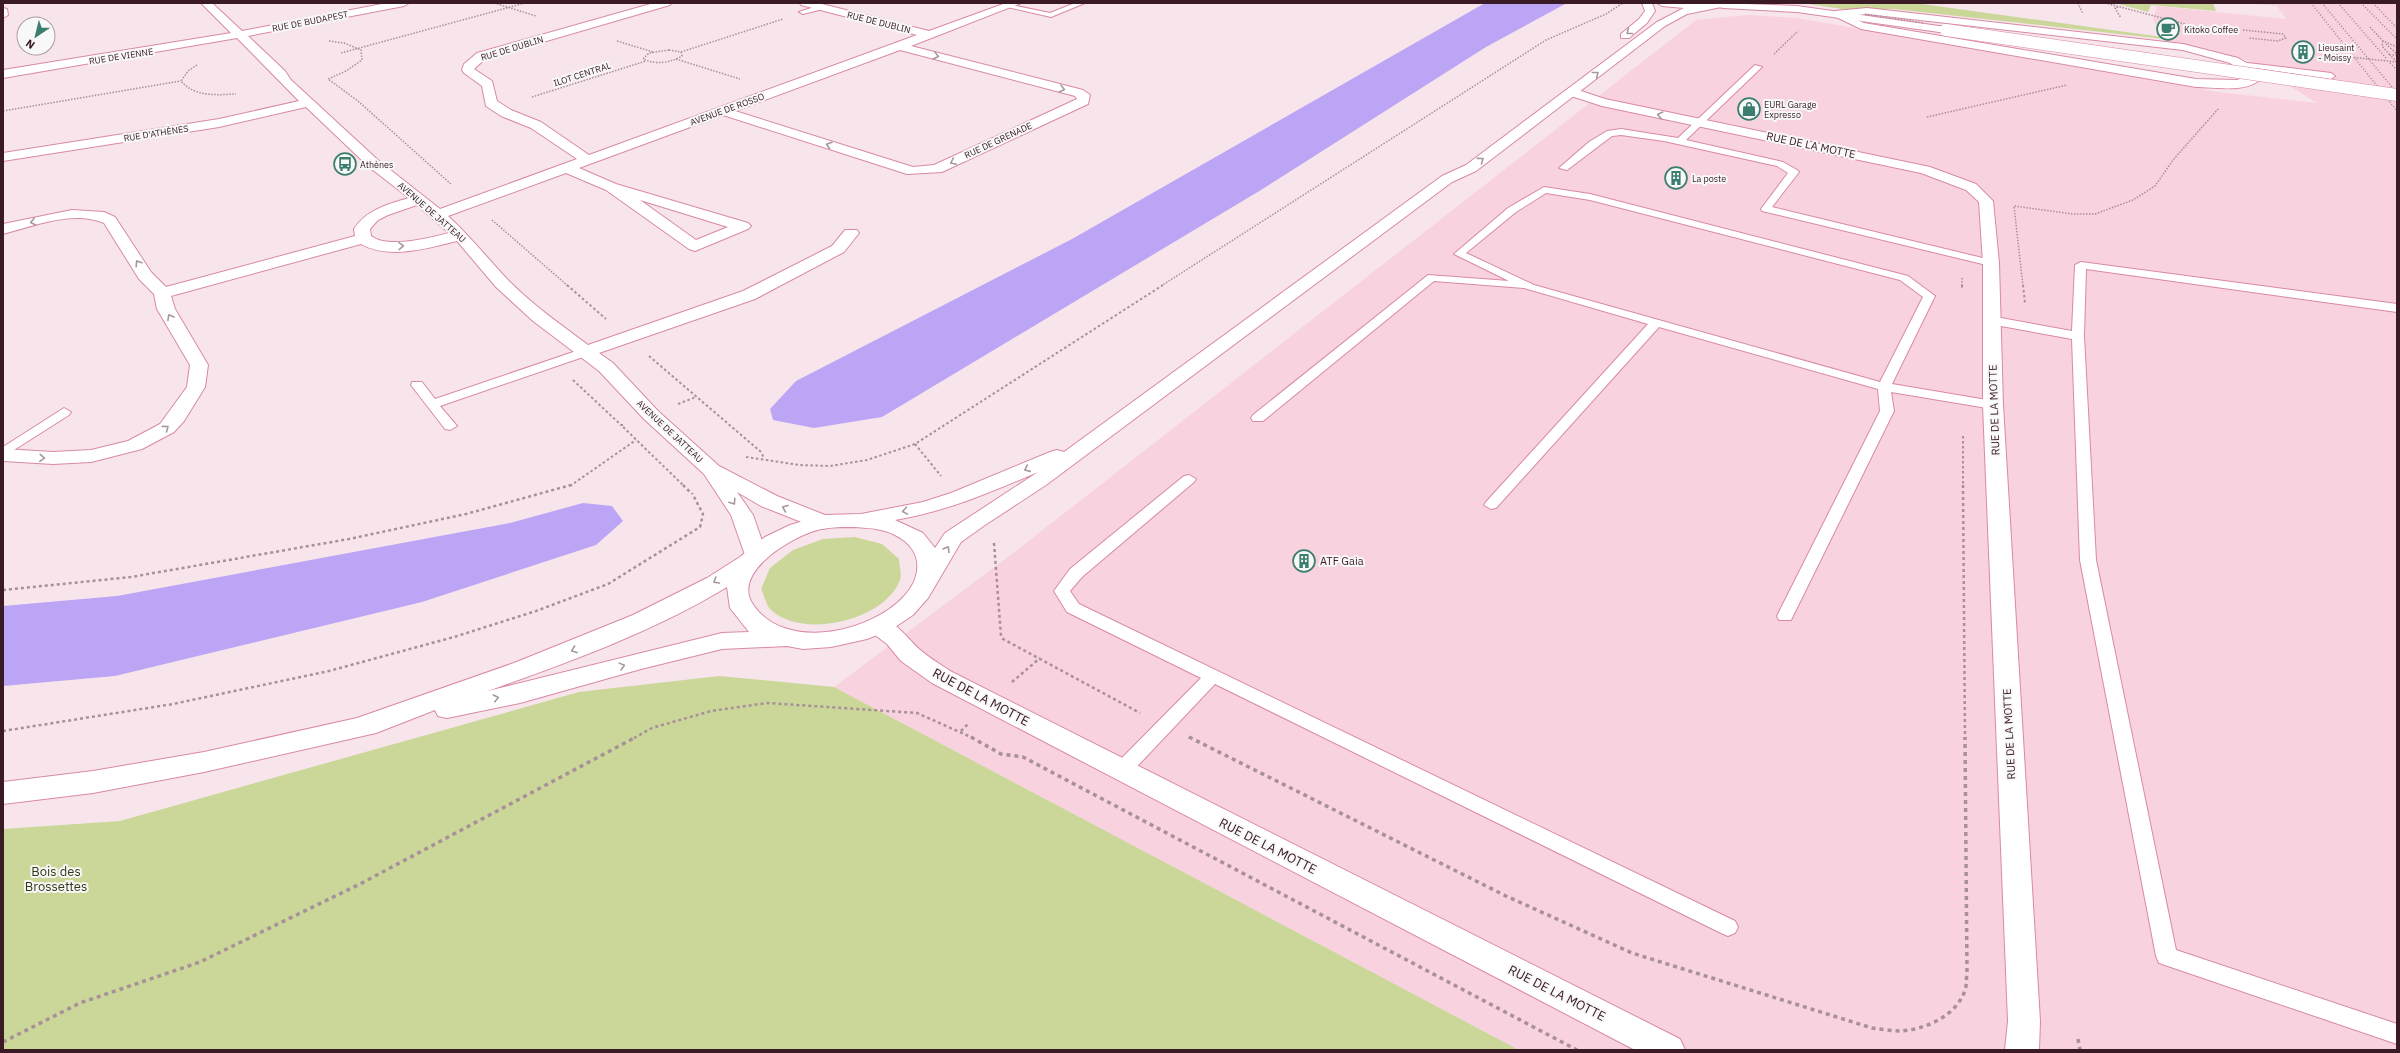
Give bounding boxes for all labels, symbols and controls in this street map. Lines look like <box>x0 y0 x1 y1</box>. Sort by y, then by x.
street label: RUE DE BUDAPEST <box>271 8 349 34</box>
street label: RUE DE DUBLIN <box>846 9 912 35</box>
north arrow <box>16 16 56 56</box>
cafe icon: Kitoko Coffee <box>2155 16 2181 42</box>
place label: Kitoko Coffee <box>2184 24 2238 35</box>
one-way arrow <box>1627 27 1634 34</box>
street label: RUE DE DUBLIN <box>479 33 545 63</box>
text: N <box>23 36 38 52</box>
building icon: Lieusaint - Moissy <box>2290 39 2316 65</box>
place label: Lieusaint - Moissy <box>2318 42 2355 63</box>
street label: RUE DE VIENNE <box>88 45 154 67</box>
one-way arrow <box>933 51 940 60</box>
street label: ILOT CENTRAL <box>552 59 613 88</box>
one-way arrow <box>1592 72 1599 79</box>
one-way arrow <box>1059 84 1066 92</box>
street label: AVENUE DE ROSSO <box>688 90 766 128</box>
shop icon: EURL Garage Expresso <box>1736 96 1762 122</box>
place label: EURL Garage Expresso <box>1764 99 1817 120</box>
one-way arrow <box>1657 111 1664 120</box>
street label: RUE DE GRENADE <box>962 120 1034 160</box>
street label: RUE D'ATHÈNES <box>123 121 189 144</box>
street label: RUE DE LA MOTTE <box>1765 129 1857 161</box>
one-way arrow <box>826 141 833 149</box>
bus stop icon: Athènes <box>332 151 358 177</box>
one-way arrow <box>950 157 958 165</box>
one-way arrow <box>1477 158 1484 165</box>
place label: Athènes <box>360 159 393 170</box>
building icon: La poste <box>1663 165 1689 191</box>
place label: La poste <box>1692 173 1726 184</box>
street label: AVENUE DE JATTEAU <box>396 179 468 245</box>
one-way arrow <box>30 218 36 226</box>
one-way arrow <box>398 242 404 250</box>
one-way arrow <box>135 260 143 267</box>
one-way arrow <box>167 314 175 321</box>
street label: RUE DE LA MOTTE <box>1985 364 2003 456</box>
street label: AVENUE DE JATTEAU <box>635 397 705 465</box>
one-way arrow <box>161 426 168 433</box>
one-way arrow <box>39 454 45 462</box>
one-way arrow <box>1024 464 1032 472</box>
one-way arrow <box>728 498 736 505</box>
one-way arrow <box>782 504 789 512</box>
one-way arrow <box>902 507 908 515</box>
one-way arrow <box>942 546 949 553</box>
building icon: ATF Gaia <box>1291 548 1317 574</box>
place label: ATF Gaia <box>1320 554 1364 568</box>
one-way arrow <box>713 577 720 584</box>
one-way arrow <box>570 645 577 653</box>
one-way arrow <box>618 662 625 671</box>
street label: RUE DE LA MOTTE <box>930 664 1032 730</box>
street label: RUE DE LA MOTTE <box>2000 688 2018 780</box>
one-way arrow <box>493 695 499 703</box>
street label: RUE DE LA MOTTE <box>1216 814 1320 878</box>
park label: Bois des Brossettes <box>25 863 87 895</box>
street label: RUE DE LA MOTTE <box>1505 961 1609 1025</box>

